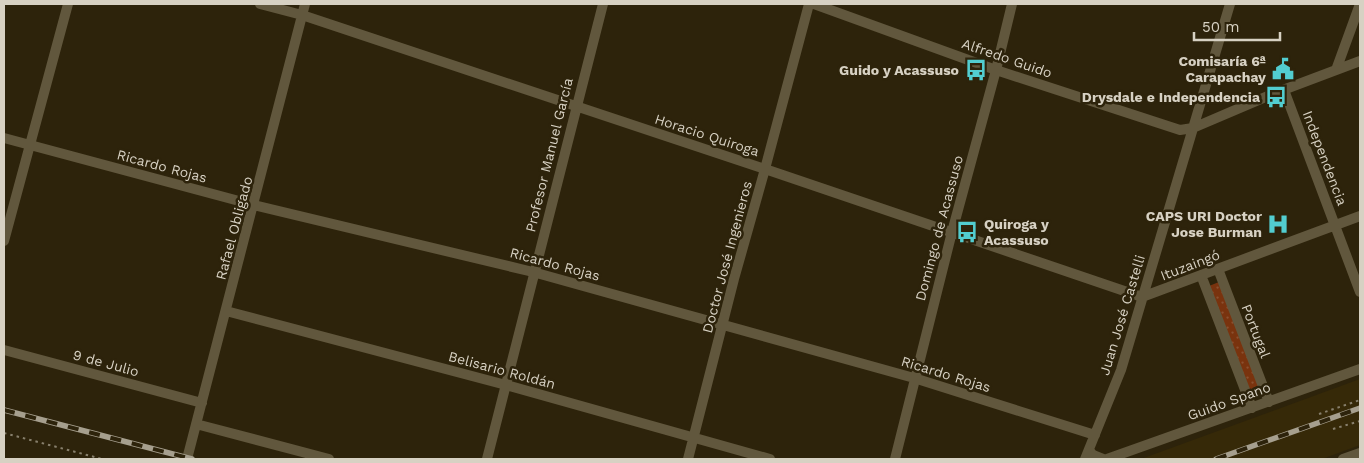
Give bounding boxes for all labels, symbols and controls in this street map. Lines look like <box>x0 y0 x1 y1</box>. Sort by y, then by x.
scale bar <box>1194 10 1280 42</box>
text: 50 m <box>1202 18 1239 36</box>
street label: Alfredo Guido <box>960 35 1054 81</box>
place label: Comisaría 6ª Carapachay <box>1178 53 1266 85</box>
public building icon: Comisaría 6ª Carapachay <box>1270 56 1296 82</box>
bus stop icon: Guido y Acassuso <box>963 57 989 83</box>
place label: Guido y Acassuso <box>839 62 959 78</box>
street label: Profesor Manuel García <box>522 76 576 234</box>
bus stop icon: Drysdale e Independencia <box>1263 84 1289 110</box>
place label: Drysdale e Independencia <box>1082 89 1261 105</box>
street label: Independencia <box>1300 108 1350 208</box>
street label: Horacio Quiroga <box>653 111 761 159</box>
street label: Ricardo Rojas <box>115 146 209 186</box>
street label: Domingo de Acassuso <box>912 154 966 302</box>
street label: Rafael Obligado <box>212 174 256 282</box>
street label: Doctor José Ingenieros <box>699 179 755 335</box>
place label: CAPS URI Doctor Jose Burman <box>1146 208 1262 240</box>
hospital icon: CAPS URI Doctor Jose Burman <box>1265 211 1291 237</box>
place label: Quiroga y Acassuso <box>984 216 1049 248</box>
bus stop icon: Quiroga y Acassuso <box>954 219 980 245</box>
street label: Ricardo Rojas <box>508 244 602 284</box>
street label: Ituzaingó <box>1158 246 1222 284</box>
street label: Juan José Castelli <box>1096 253 1148 377</box>
street label: Portugal <box>1238 302 1274 361</box>
street label: 9 de Julio <box>71 347 141 379</box>
street label: Belisario Roldán <box>447 348 557 392</box>
street label: Ricardo Rojas <box>899 353 993 395</box>
street label: Guido Spano <box>1185 379 1273 423</box>

